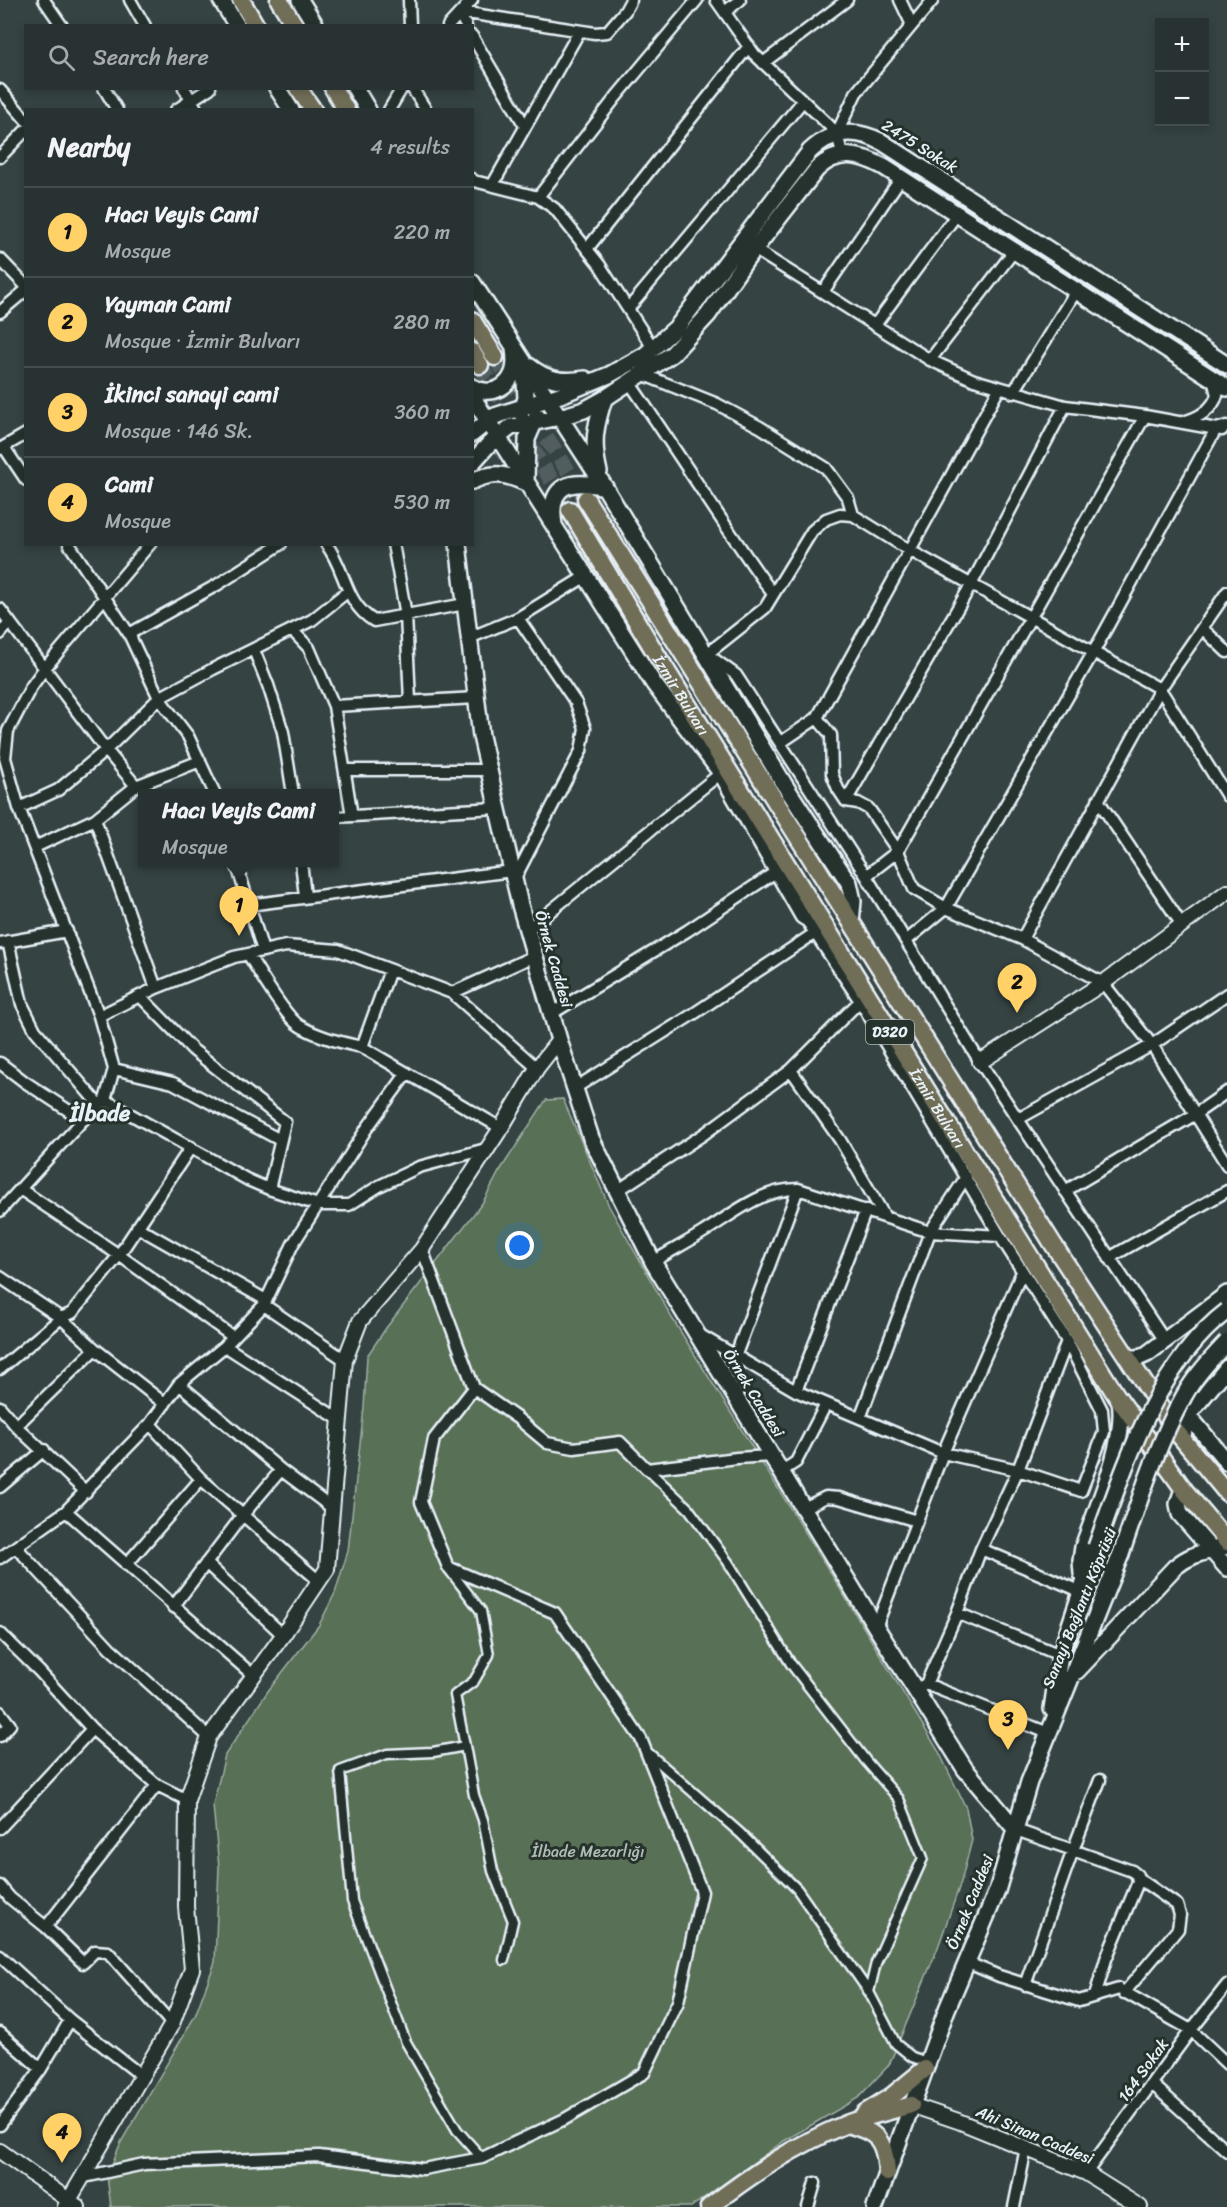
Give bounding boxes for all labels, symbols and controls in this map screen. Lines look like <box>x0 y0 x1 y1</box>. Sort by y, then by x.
map controls <box>1155 18 1209 126</box>
button: + <box>1155 18 1209 72</box>
search box <box>24 24 474 90</box>
text: Search here <box>93 38 209 77</box>
icon: search <box>45 41 78 74</box>
button: − <box>1155 72 1209 126</box>
street label: 2475 Sokak <box>876 111 964 181</box>
text: Nearby <box>48 124 130 170</box>
text: 4 results <box>370 130 450 165</box>
text: Hacı Veyis Cami <box>105 195 258 234</box>
text: 1 <box>63 215 72 250</box>
text: 220 m <box>394 215 450 250</box>
text: Mosque <box>105 234 171 269</box>
text: Yayman Cami <box>105 285 231 324</box>
text: 2 <box>62 305 73 340</box>
text: 280 m <box>393 305 450 340</box>
text: Mosque · İzmir Bulvarı <box>105 324 300 359</box>
text: İkinci sanayi cami <box>105 375 278 414</box>
text: 3 <box>62 395 73 430</box>
text: 360 m <box>394 395 450 430</box>
text: Mosque · 146 Sk. <box>105 414 253 449</box>
text: Cami <box>105 465 153 504</box>
text: 4 <box>61 485 74 520</box>
text: 530 m <box>394 485 450 520</box>
text: Mosque <box>105 504 171 539</box>
street label: İzmir Bulvarı <box>645 648 718 741</box>
popup <box>138 789 339 867</box>
text: Hacı Veyis Cami <box>162 791 315 830</box>
text: Mosque <box>162 830 228 865</box>
pin: 1 <box>220 886 258 936</box>
street label: Örnek Caddesi <box>526 907 582 1012</box>
pin: 2 <box>998 964 1036 1013</box>
road number: D320 <box>866 1020 914 1044</box>
street label: İzmir Bulvarı <box>901 1061 974 1154</box>
district label: İlbade <box>69 1094 131 1133</box>
your location <box>505 1231 534 1260</box>
street label: Örnek Caddesi <box>715 1343 793 1444</box>
street label: Sanayi Bağlantı Köprüsü <box>1033 1523 1125 1693</box>
pin: 3 <box>988 1700 1028 1750</box>
park label: İlbade Mezarlığı <box>531 1837 644 1866</box>
street label: Örnek Caddesi <box>938 1850 1002 1954</box>
street label: 164 Sokak <box>1110 2031 1177 2108</box>
street label: Ahi Sinan Caddesi <box>971 2097 1099 2173</box>
pin: 4 <box>42 2114 82 2163</box>

